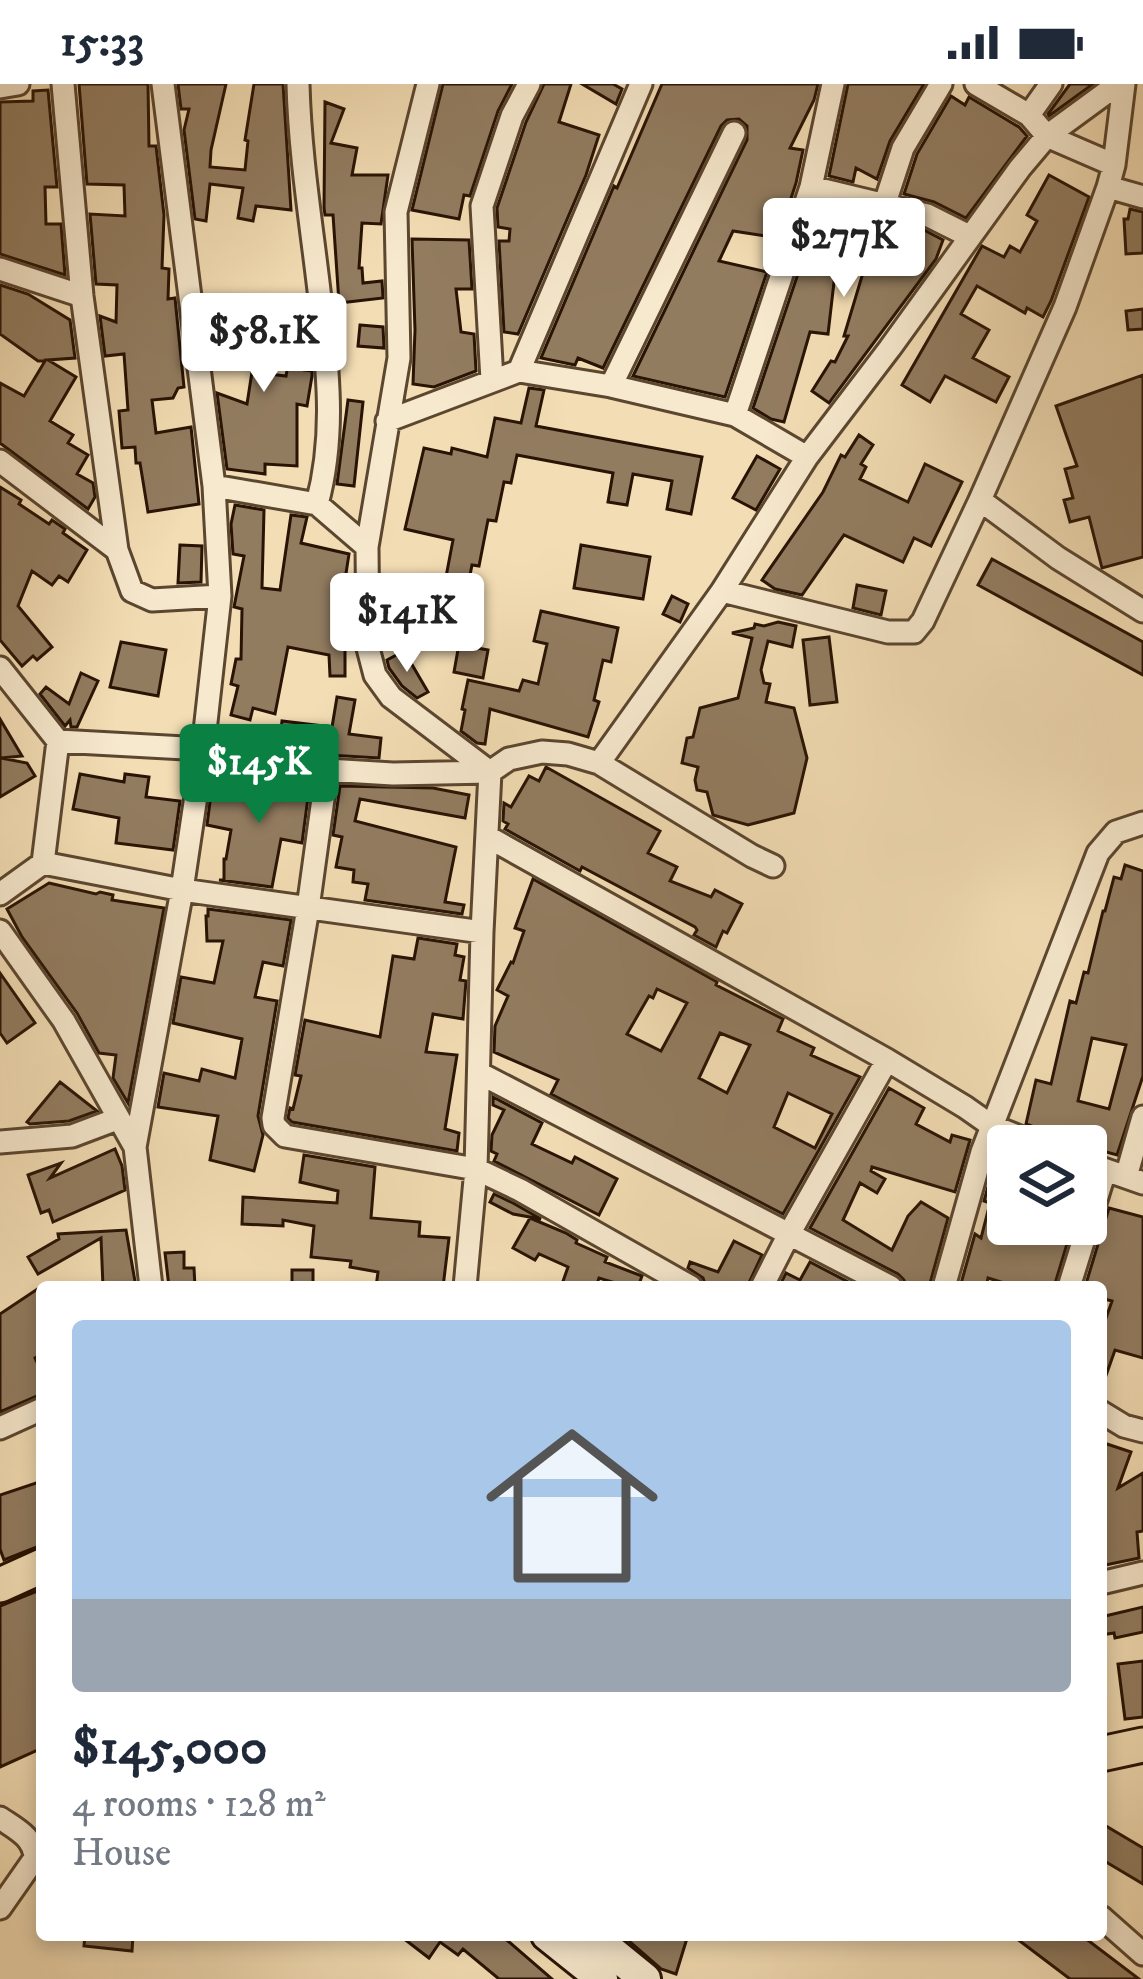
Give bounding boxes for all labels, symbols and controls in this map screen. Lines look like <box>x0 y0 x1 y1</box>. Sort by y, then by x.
text: 15:33 <box>60 14 144 70</box>
pin: $277K <box>760 198 928 300</box>
text: $277K <box>790 212 898 261</box>
pin: $58.1K <box>166 293 362 395</box>
text: $58.1K <box>208 307 320 356</box>
pin: $141K <box>323 573 491 675</box>
text: $141K <box>357 587 457 636</box>
pin: $145K <box>175 724 343 826</box>
text: $145K <box>207 738 311 787</box>
map controls <box>987 1125 1107 1245</box>
button: layers <box>987 1125 1107 1245</box>
icon: home <box>464 1398 680 1614</box>
text: $145,000 <box>72 1716 267 1780</box>
text: 4 rooms · 128 m² <box>72 1780 326 1829</box>
text: House <box>72 1829 171 1878</box>

